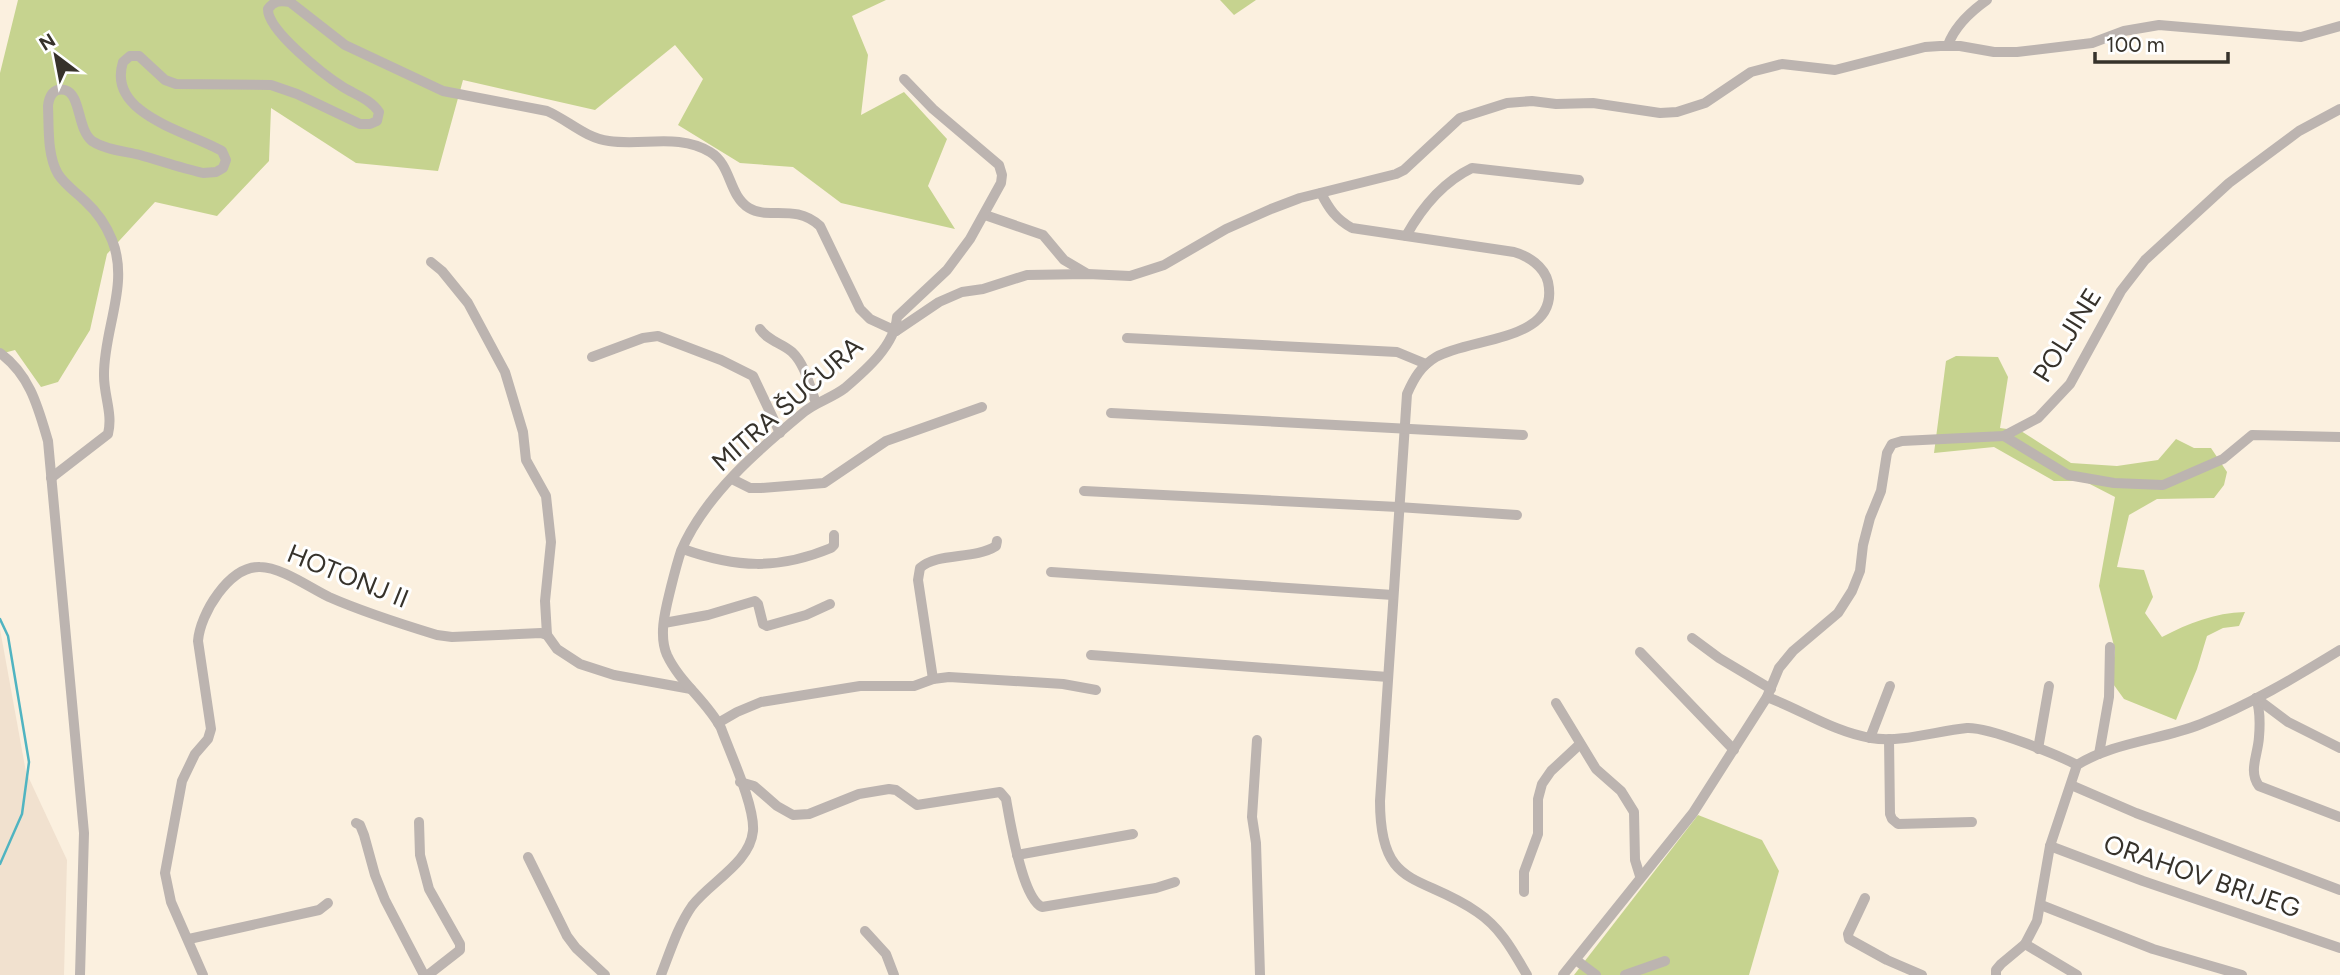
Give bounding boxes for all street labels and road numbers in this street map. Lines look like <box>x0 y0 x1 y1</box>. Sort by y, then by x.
street label: POLJINE <box>2026 282 2108 388</box>
street label: MITRA ŠUĆURA <box>705 330 869 478</box>
street label: HOTONJ II <box>283 537 413 615</box>
street label: ORAHOV BRIJEG <box>2100 827 2304 925</box>

